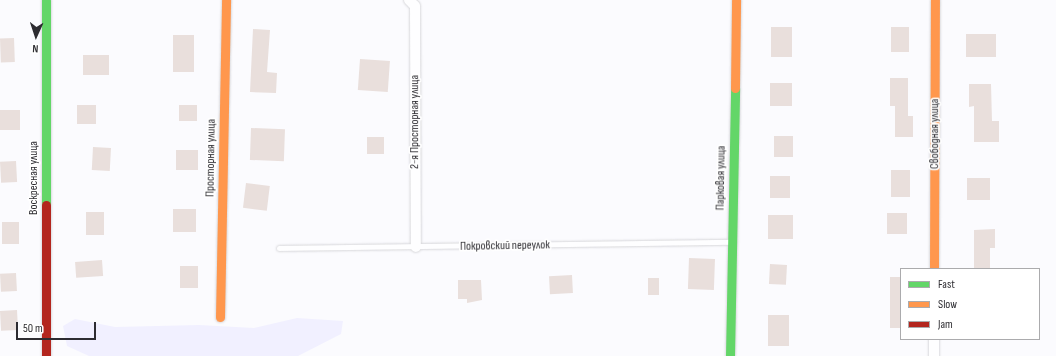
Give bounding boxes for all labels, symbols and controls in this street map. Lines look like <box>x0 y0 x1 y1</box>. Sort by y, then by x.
north arrow <box>16 16 56 56</box>
text: N <box>32 42 39 55</box>
street label: 2-я Просторная улица <box>408 75 422 169</box>
street label: Свободная улица <box>928 99 942 169</box>
street label: Просторная улица <box>203 119 219 197</box>
street label: Воскресная улица <box>27 141 41 215</box>
street label: Парковая улица <box>713 146 729 210</box>
street label: Покровский переулок <box>460 238 550 254</box>
legend <box>900 268 1040 340</box>
text: Fast <box>938 277 955 292</box>
text: Slow <box>938 297 957 312</box>
scale bar <box>18 314 98 340</box>
text: Jam <box>938 317 953 332</box>
text: 50 m <box>23 321 43 336</box>

